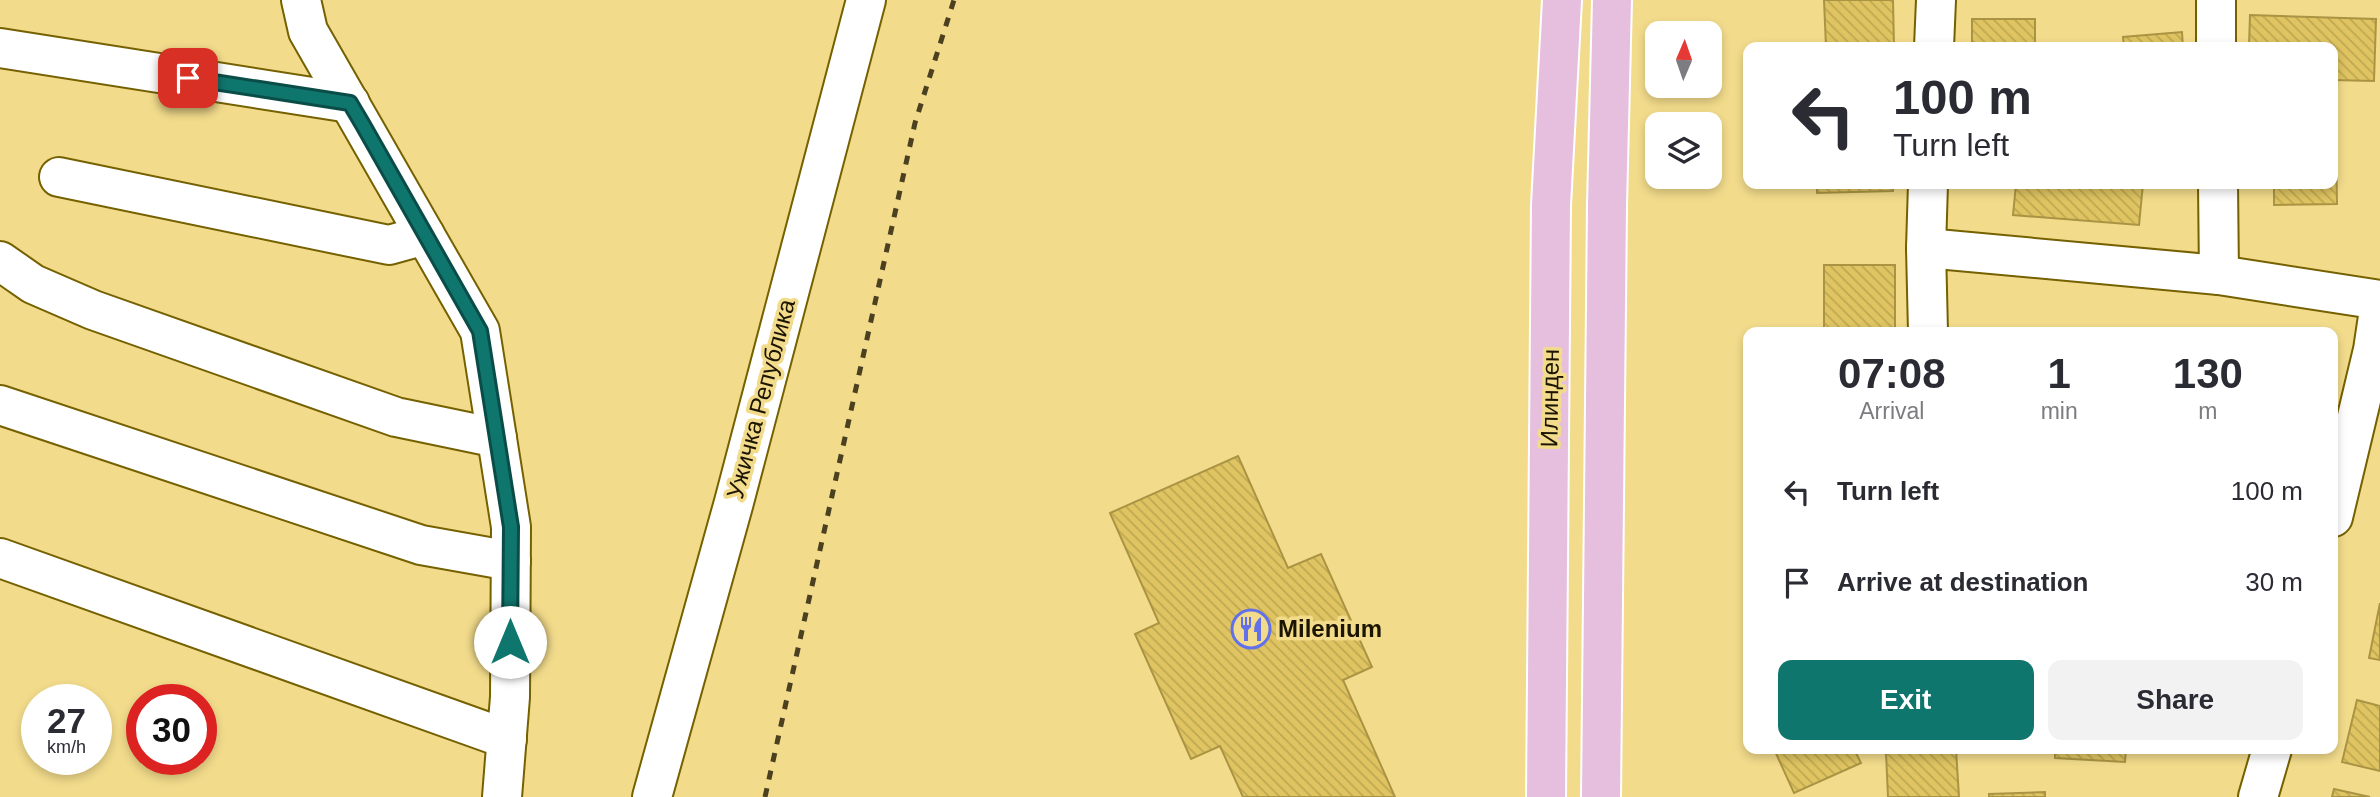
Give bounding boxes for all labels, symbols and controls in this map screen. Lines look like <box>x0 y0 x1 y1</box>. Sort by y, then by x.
north arrow <box>1645 21 1722 98</box>
map controls <box>1645 21 1722 189</box>
pin <box>158 48 218 108</box>
icon: arrive <box>169 59 207 97</box>
icon: left <box>1778 70 1869 161</box>
text: 100 m <box>1893 70 2032 124</box>
button: layers <box>1645 112 1722 189</box>
text: Turn left <box>1893 127 2009 163</box>
street label: Ужичка Република <box>721 296 800 502</box>
street label: Илинден <box>1535 348 1564 447</box>
text: 07:08 <box>1838 350 1946 397</box>
text: 1 <box>2047 350 2071 397</box>
text: 130 <box>2173 350 2243 397</box>
text: Arrival <box>1859 398 1924 424</box>
text: min <box>2041 398 2078 424</box>
text: m <box>2198 398 2217 424</box>
icon: left <box>1778 473 1816 511</box>
text: Turn left <box>1837 476 1939 506</box>
text: 100 m <box>2231 476 2303 506</box>
icon: arrive <box>1778 564 1816 602</box>
text: Arrive at destination <box>1837 567 2088 597</box>
text: 30 m <box>2245 567 2303 597</box>
position arrow <box>473 605 547 679</box>
restaurant icon: Milenium <box>1230 608 1272 650</box>
place label: Milenium <box>1278 615 1382 642</box>
button: Exit <box>1778 660 2034 740</box>
button: Share <box>2048 660 2303 740</box>
speed limit sign: 30 <box>126 684 217 775</box>
text: 27 <box>47 701 86 740</box>
text: km/h <box>47 737 86 757</box>

